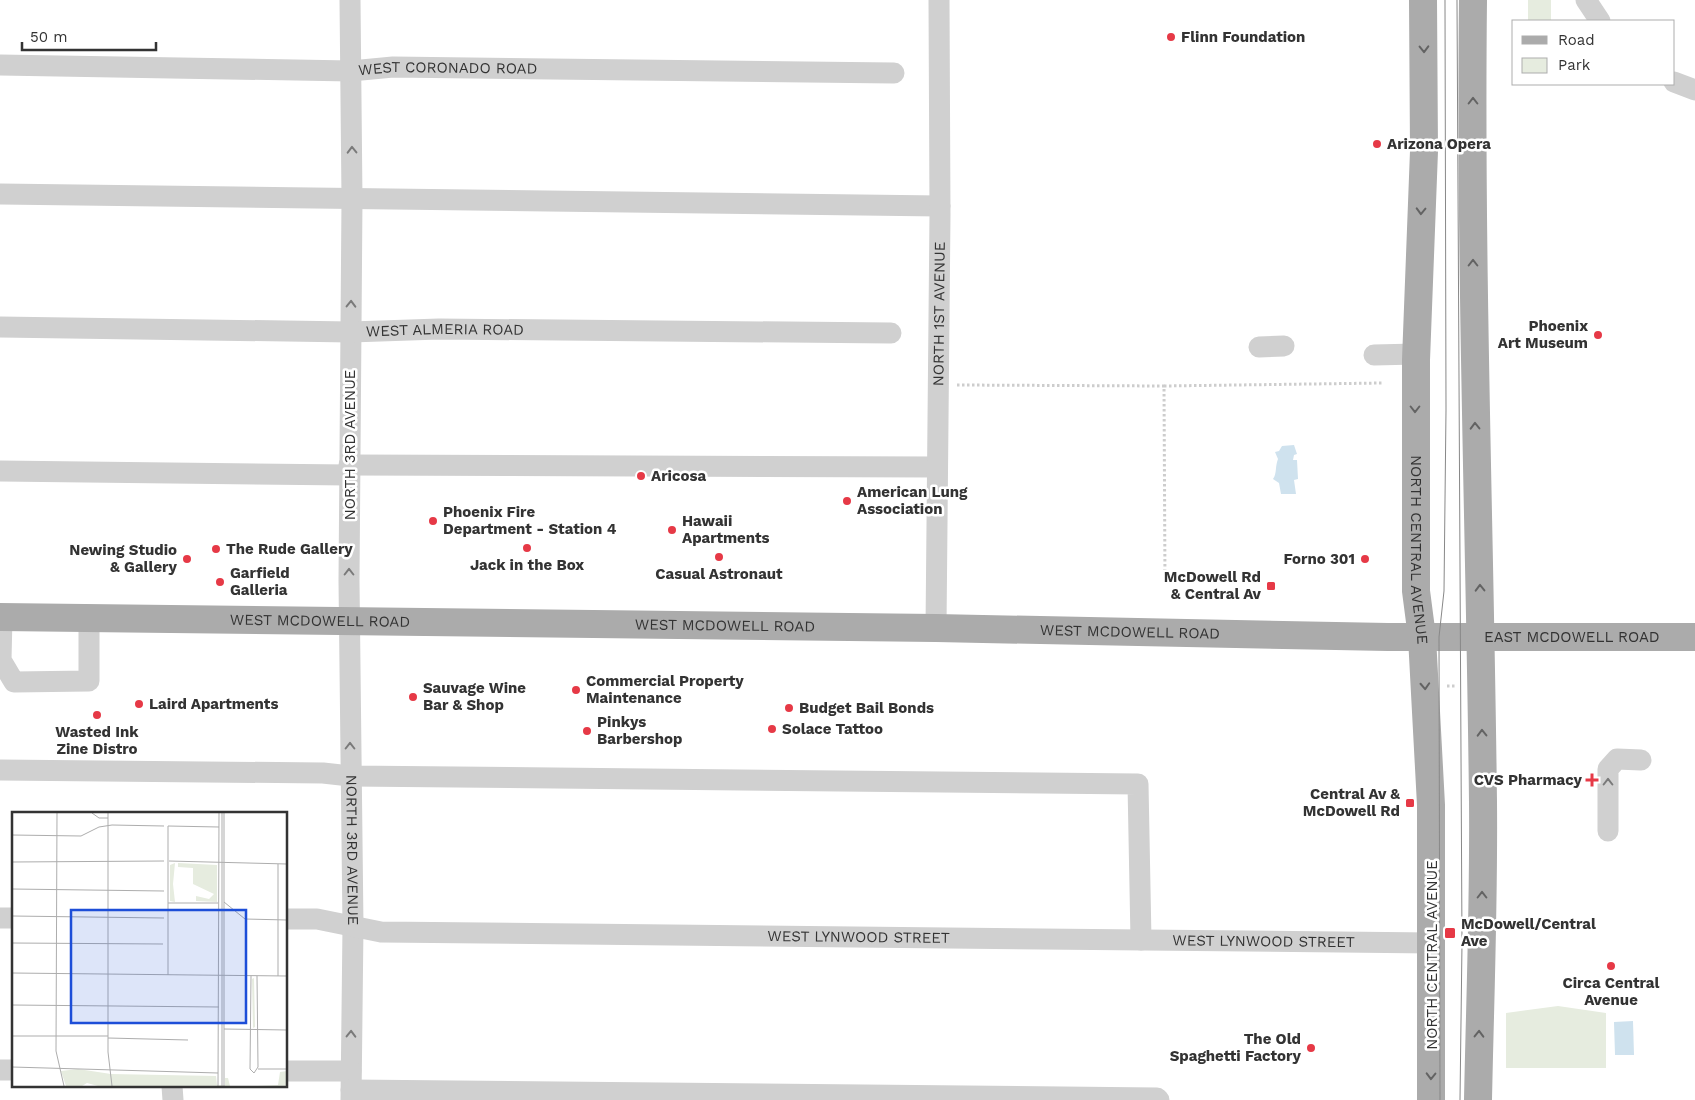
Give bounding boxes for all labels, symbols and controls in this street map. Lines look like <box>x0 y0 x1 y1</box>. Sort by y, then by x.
scale bar <box>22 20 156 52</box>
legend <box>1512 20 1675 85</box>
text: 50 m <box>30 28 67 46</box>
place label: Flinn Foundation <box>1181 28 1305 46</box>
marker: Flinn Foundation <box>1165 31 1177 43</box>
text: Road <box>1558 31 1595 49</box>
one-way arrow <box>1419 45 1429 53</box>
text: Park <box>1558 56 1591 74</box>
street label: WEST CORONADO ROAD <box>357 58 537 79</box>
one-way arrow <box>1468 96 1478 104</box>
place label: Arizona Opera <box>1387 135 1491 153</box>
marker: Arizona Opera <box>1371 138 1383 150</box>
one-way arrow <box>347 146 357 154</box>
one-way arrow <box>1415 207 1426 215</box>
street label: NORTH 1ST AVENUE <box>929 242 949 386</box>
one-way arrow <box>1468 259 1478 266</box>
one-way arrow <box>346 300 356 308</box>
place label: Phoenix Art Museum <box>1498 317 1588 352</box>
street label: WEST ALMERIA ROAD <box>366 320 524 340</box>
marker: Phoenix Art Museum <box>1592 329 1604 341</box>
street label: NORTH 3RD AVENUE <box>341 370 359 520</box>
one-way arrow <box>1410 406 1420 413</box>
one-way arrow <box>1470 421 1480 429</box>
street label: NORTH CENTRAL AVENUE <box>1407 455 1431 645</box>
place label: Aricosa <box>651 467 706 485</box>
marker: Aricosa <box>635 470 647 482</box>
place label: American Lung Association <box>857 483 968 518</box>
marker: American Lung Association <box>841 495 853 507</box>
place label: Phoenix Fire Department - Station 4 <box>443 503 617 538</box>
place label: Hawaii Apartments <box>682 512 770 547</box>
marker: Phoenix Fire Department - Station 4 <box>427 515 439 527</box>
marker: Hawaii Apartments <box>666 524 678 536</box>
place label: The Rude Gallery <box>226 540 353 558</box>
place label: Newing Studio & Gallery <box>69 541 178 576</box>
marker: Jack in the Box <box>521 542 533 554</box>
marker: The Rude Gallery <box>210 543 222 555</box>
place label: Forno 301 <box>1284 550 1355 568</box>
marker: Casual Astronaut <box>713 551 725 563</box>
marker: Newing Studio & Gallery <box>181 553 193 565</box>
marker: Forno 301 <box>1359 553 1371 565</box>
place label: Jack in the Box <box>470 556 584 574</box>
place label: Garfield Galleria <box>230 564 290 599</box>
place label: Casual Astronaut <box>655 565 783 583</box>
one-way arrow <box>344 568 354 576</box>
place label: McDowell Rd & Central Av <box>1164 568 1262 603</box>
marker: Garfield Galleria <box>214 576 226 588</box>
marker: McDowell Rd & Central Av <box>1265 580 1277 592</box>
one-way arrow <box>1475 584 1485 592</box>
street label: WEST MCDOWELL ROAD <box>230 611 410 631</box>
street label: WEST MCDOWELL ROAD <box>635 615 815 636</box>
street label: WEST MCDOWELL ROAD <box>1040 621 1220 643</box>
street label: EAST MCDOWELL ROAD <box>1484 628 1660 646</box>
place label: Commercial Property Maintenance <box>586 672 744 707</box>
place label: Sauvage Wine Bar & Shop <box>423 679 526 714</box>
one-way arrow <box>1419 682 1430 690</box>
marker: Commercial Property Maintenance <box>570 684 582 696</box>
marker: Sauvage Wine Bar & Shop <box>407 691 419 703</box>
place label: Laird Apartments <box>149 695 278 713</box>
marker: Laird Apartments <box>133 698 145 710</box>
place label: Budget Bail Bonds <box>799 699 934 717</box>
marker: Budget Bail Bonds <box>783 702 795 714</box>
marker: Wasted Ink Zine Distro <box>91 709 103 721</box>
place label: Pinkys Barbershop <box>597 713 683 748</box>
place label: Solace Tattoo <box>782 720 883 738</box>
place label: Wasted Ink Zine Distro <box>55 723 139 758</box>
marker: Solace Tattoo <box>766 723 778 735</box>
marker: Pinkys Barbershop <box>581 725 593 737</box>
one-way arrow <box>1477 728 1487 736</box>
one-way arrow <box>345 742 355 750</box>
place label: CVS Pharmacy <box>1474 771 1583 789</box>
street label: NORTH 3RD AVENUE <box>342 774 362 925</box>
marker: CVS Pharmacy <box>1586 774 1598 786</box>
one-way arrow <box>1603 778 1613 786</box>
place label: Central Av & McDowell Rd <box>1303 785 1400 820</box>
marker: Central Av & McDowell Rd <box>1404 797 1416 809</box>
inset map <box>12 812 288 1088</box>
street label: NORTH CENTRAL AVENUE <box>1423 860 1441 1050</box>
one-way arrow <box>1477 891 1488 899</box>
place label: McDowell/Central Ave <box>1461 915 1596 950</box>
marker: McDowell/Central Ave <box>1443 926 1457 940</box>
street label: WEST LYNWOOD STREET <box>767 927 950 947</box>
street label: WEST LYNWOOD STREET <box>1172 931 1355 951</box>
marker: Circa Central Avenue <box>1605 960 1617 972</box>
place label: Circa Central Avenue <box>1563 974 1660 1009</box>
one-way arrow <box>346 1030 356 1038</box>
place label: The Old Spaghetti Factory <box>1170 1030 1302 1065</box>
one-way arrow <box>1474 1030 1485 1038</box>
marker: The Old Spaghetti Factory <box>1305 1042 1317 1054</box>
one-way arrow <box>1426 1072 1436 1080</box>

